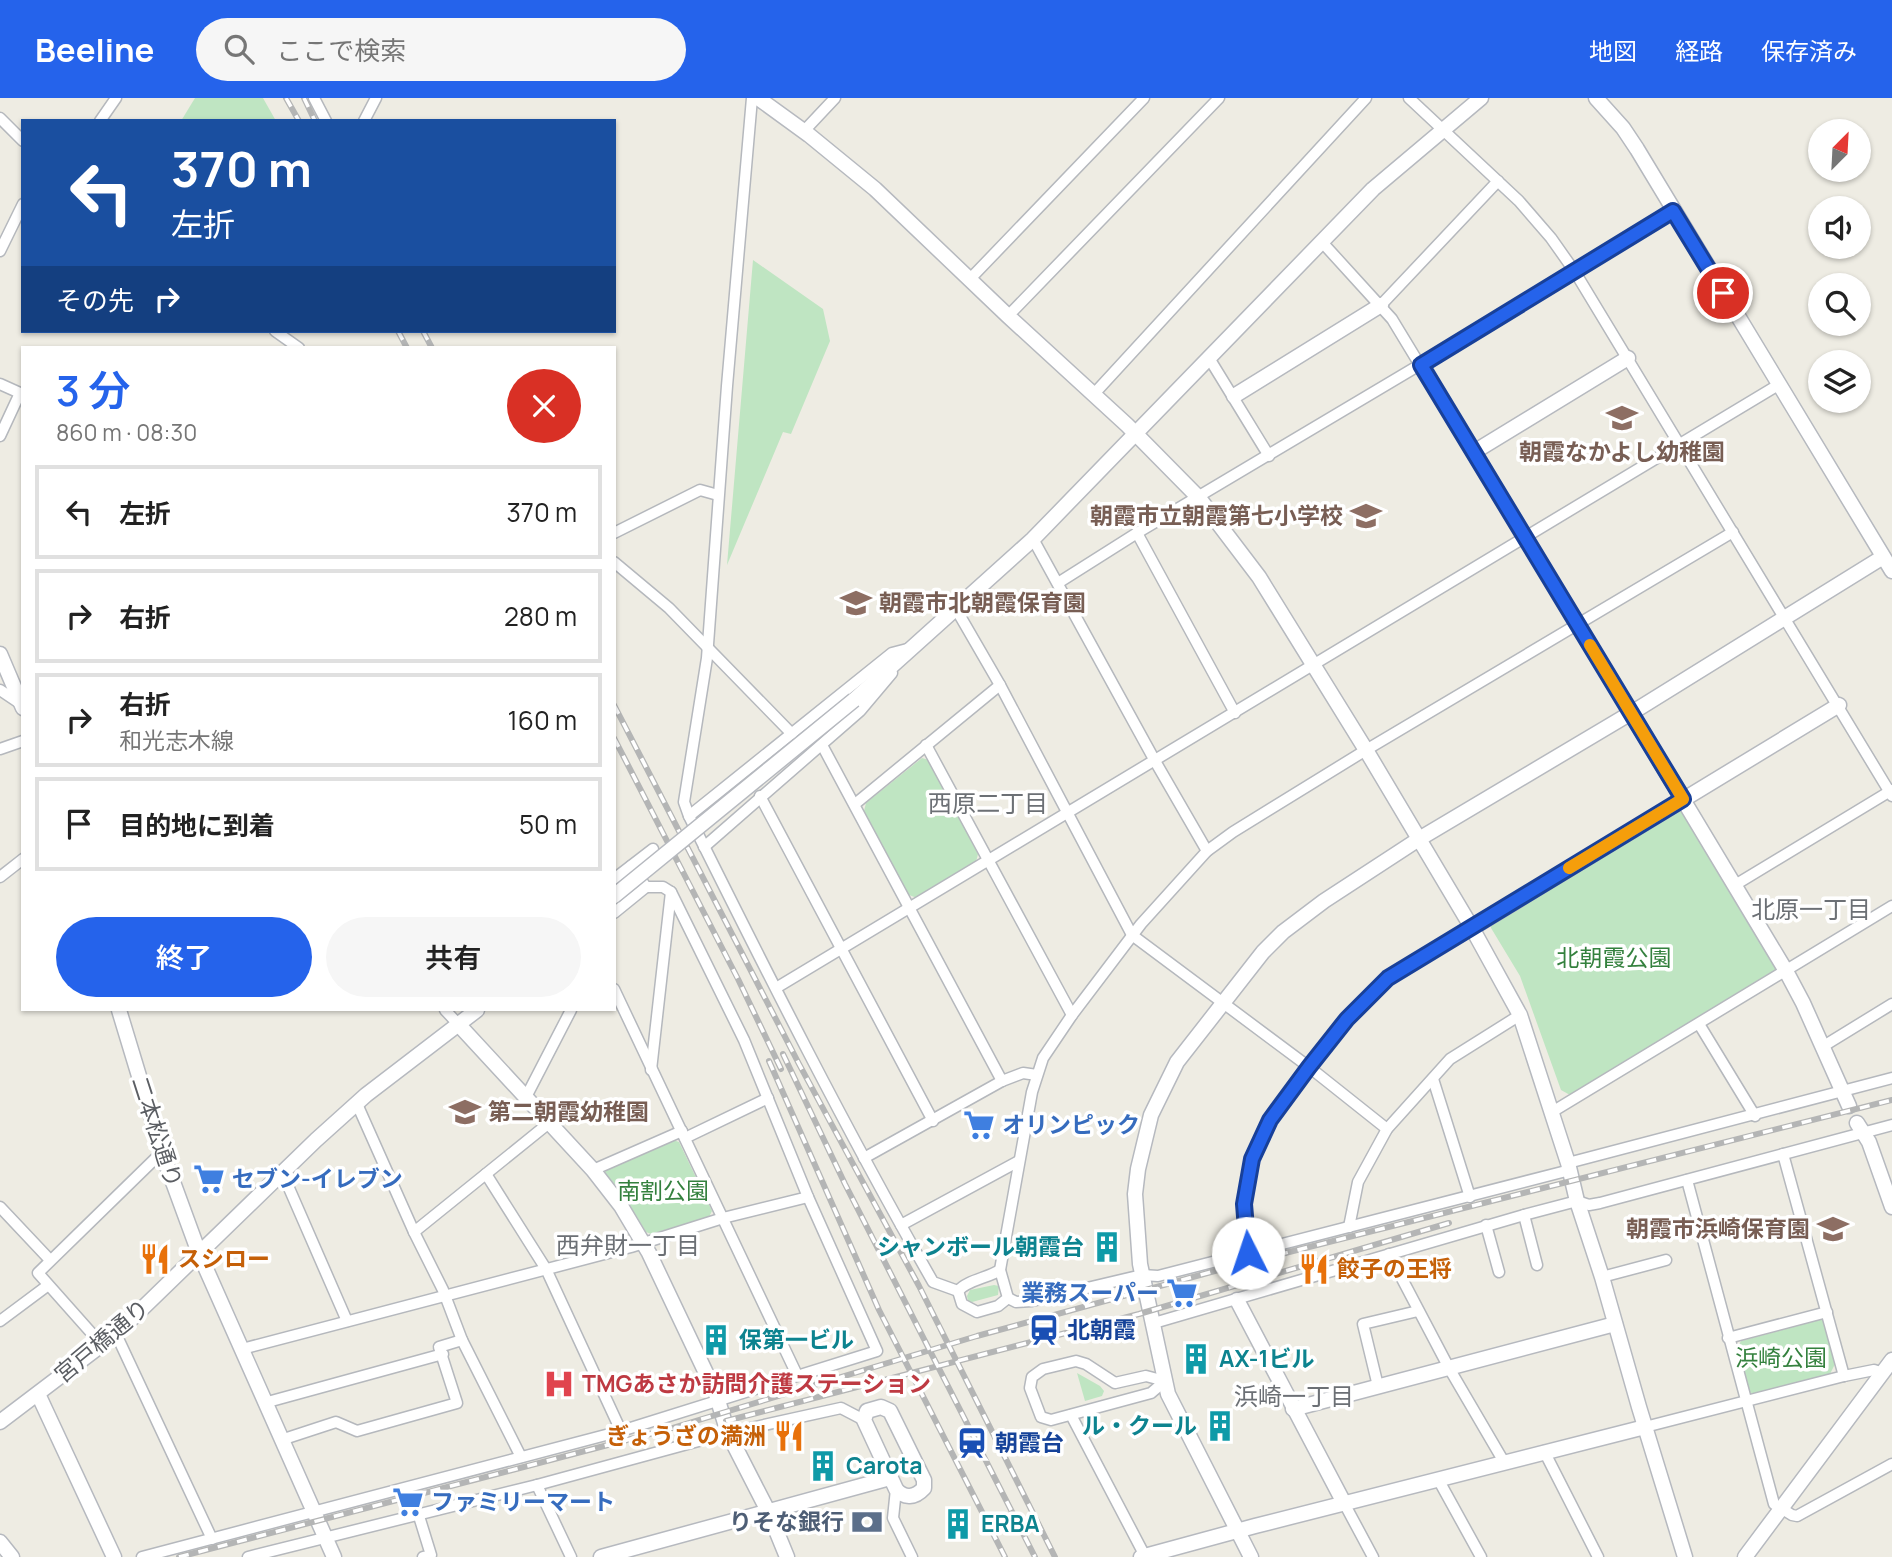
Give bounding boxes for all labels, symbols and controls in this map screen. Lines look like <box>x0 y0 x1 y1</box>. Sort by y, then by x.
search box <box>196 18 686 81</box>
text: Beeline <box>35 27 154 72</box>
icon: search <box>220 30 258 68</box>
text: ここで検索 <box>276 32 406 68</box>
text: 地図 <box>1589 34 1637 67</box>
text: 経路 <box>1675 34 1723 67</box>
text: 保存済み <box>1761 34 1857 67</box>
north arrow <box>1808 119 1871 182</box>
map controls <box>1808 119 1871 413</box>
text: 370 m <box>171 135 312 202</box>
icon: left <box>56 147 147 238</box>
button: sound <box>1808 196 1871 259</box>
text: 左折 <box>171 202 235 246</box>
pin <box>1693 263 1753 323</box>
button: search <box>1808 273 1871 336</box>
icon: arrive <box>1704 274 1742 312</box>
icon: right <box>148 280 186 318</box>
text: その先 <box>56 282 134 318</box>
button: layers <box>1808 350 1871 413</box>
text: 3 分 <box>56 361 130 419</box>
button: close <box>507 369 581 443</box>
school or university icon: 朝霞なかよし幼稚園 <box>1605 401 1639 435</box>
text: 860 m · 08:30 <box>56 416 197 448</box>
place label: 朝霞なかよし幼稚園 <box>1519 435 1725 467</box>
icon: left <box>60 493 98 531</box>
text: 370 m <box>506 494 577 530</box>
text: 左折 <box>119 495 171 531</box>
place label: 朝霞市立朝霞第七小学校 <box>1090 499 1343 531</box>
school or university icon: 朝霞市立朝霞第七小学校 <box>1349 499 1383 533</box>
school or university icon: 朝霞市北朝霞保育園 <box>839 586 873 620</box>
place label: 朝霞市北朝霞保育園 <box>879 586 1086 618</box>
icon: right <box>60 597 98 635</box>
text: 280 m <box>504 598 577 634</box>
text: 右折 <box>119 599 171 635</box>
text: 右折 <box>119 686 171 722</box>
icon: right <box>60 701 98 739</box>
text: 160 m <box>508 702 577 738</box>
text: 和光志木線 <box>119 724 234 756</box>
district label: 西原二丁目 <box>928 786 1048 819</box>
icon: arrive <box>60 805 98 843</box>
text: 50 m <box>519 806 577 842</box>
text: 目的地に到着 <box>119 807 275 843</box>
district label: 北原一丁目 <box>1751 892 1871 925</box>
button: 終了 <box>56 917 312 997</box>
button: 共有 <box>326 917 581 997</box>
park label: 北朝霞公園 <box>1557 941 1672 973</box>
street label: 二本松通り <box>125 1072 191 1191</box>
school or university icon: 第二朝霞幼稚園 <box>448 1095 482 1129</box>
place label: 第二朝霞幼稚園 <box>488 1095 649 1127</box>
supermarket icon: オリンピック <box>962 1108 996 1142</box>
place label: オリンピック <box>1002 1108 1140 1140</box>
supermarket icon: セブン-イレブン <box>192 1162 226 1196</box>
place label: セブン-イレブン <box>232 1162 403 1194</box>
park label: 南割公園 <box>617 1174 709 1206</box>
place label: 朝霞市浜崎保育園 <box>1626 1212 1810 1244</box>
school or university icon: 朝霞市浜崎保育園 <box>1816 1212 1850 1246</box>
position arrow <box>1211 1216 1285 1290</box>
district label: 西弁財一丁目 <box>556 1228 700 1261</box>
place label: シャンボール朝霞台 <box>877 1230 1084 1262</box>
building icon: シャンボール朝霞台 <box>1090 1230 1124 1264</box>
restaurant icon: スシロー <box>138 1242 172 1276</box>
place label: スシロー <box>178 1242 270 1274</box>
restaurant icon: 餃子の王将 <box>1297 1252 1331 1286</box>
place label: 餃子の王将 <box>1337 1252 1452 1284</box>
place label: 業務スーパー <box>1021 1276 1159 1308</box>
supermarket icon: 業務スーパー <box>1165 1276 1199 1310</box>
street label: 宮戸橋通り <box>47 1291 156 1389</box>
station icon: 北朝霞 <box>1027 1313 1061 1347</box>
place label: 北朝霞 <box>1067 1313 1136 1345</box>
building icon: 保第一ビル <box>699 1323 733 1357</box>
place label: 保第一ビル <box>739 1323 854 1355</box>
park label: 浜崎公園 <box>1735 1341 1827 1373</box>
building icon: AX-1ビル <box>1179 1342 1213 1376</box>
place label: AX-1ビル <box>1219 1342 1315 1374</box>
hospital icon: TMGあさか訪問介護ステーション <box>542 1367 576 1401</box>
place label: TMGあさか訪問介護ステーション <box>582 1367 931 1399</box>
district label: 浜崎一丁目 <box>1234 1379 1354 1412</box>
place label: ル・クール <box>1082 1409 1197 1441</box>
building icon: ル・クール <box>1203 1409 1237 1443</box>
place label: ぎょうざの満洲 <box>606 1419 766 1451</box>
restaurant icon: ぎょうざの満洲 <box>772 1419 806 1453</box>
station icon: 朝霞台 <box>955 1426 989 1460</box>
place label: 朝霞台 <box>995 1426 1064 1458</box>
building icon: Carota <box>806 1449 840 1483</box>
place label: Carota <box>846 1449 923 1481</box>
supermarket icon: ファミリーマート <box>391 1485 425 1519</box>
place label: ファミリーマート <box>431 1485 615 1517</box>
place label: りそな銀行 <box>729 1505 844 1537</box>
bank icon: りそな銀行 <box>850 1505 884 1539</box>
building icon: ERBA <box>941 1507 975 1541</box>
place label: ERBA <box>981 1507 1040 1539</box>

